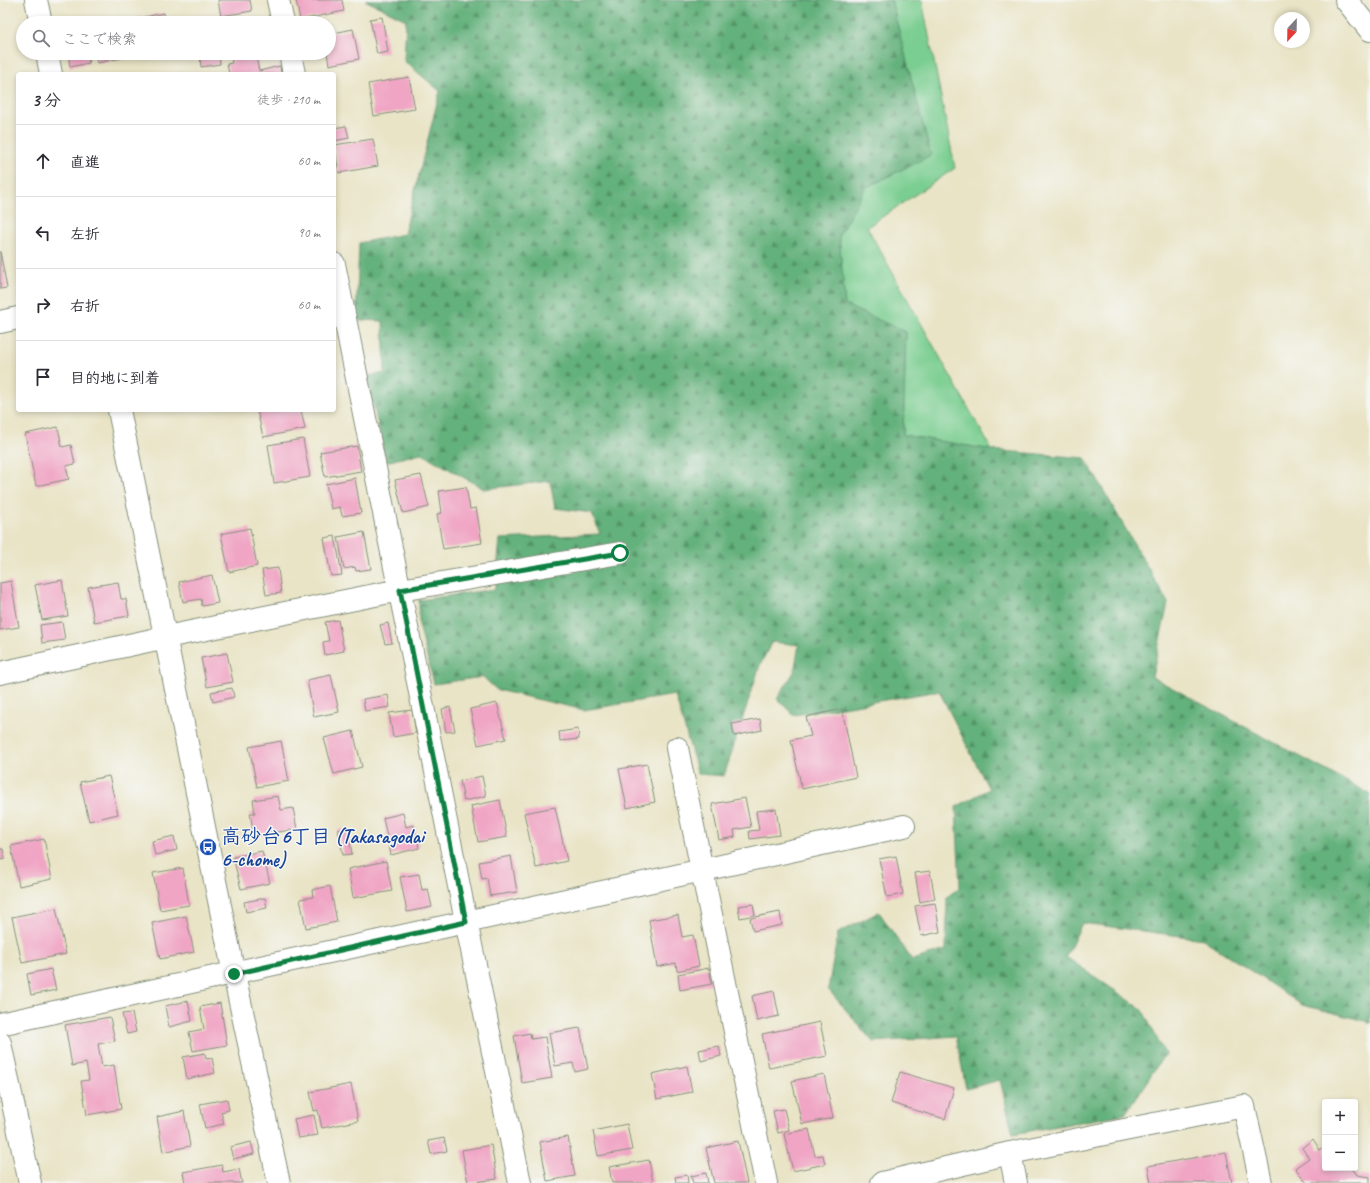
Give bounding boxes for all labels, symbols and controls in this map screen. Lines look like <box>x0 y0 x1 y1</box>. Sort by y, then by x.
north arrow <box>1274 12 1310 48</box>
search box <box>16 16 336 60</box>
icon: search <box>30 27 52 49</box>
text: ここで検索 <box>62 30 137 49</box>
text: 3 分 <box>32 90 61 111</box>
text: 徒歩 · 210 m <box>257 92 320 108</box>
icon: ahead <box>32 150 54 172</box>
text: 直進 <box>70 153 100 172</box>
text: 60 m <box>298 153 320 169</box>
icon: left <box>32 222 54 244</box>
text: 左折 <box>70 225 100 244</box>
text: 90 m <box>298 225 320 241</box>
icon: right <box>32 294 54 316</box>
text: 右折 <box>70 297 100 316</box>
text: 60 m <box>298 297 320 313</box>
icon: arrive <box>32 366 54 388</box>
text: 目的地に到着 <box>70 369 160 388</box>
route start <box>611 544 629 562</box>
place label: 高砂台6丁目 (Takasagodai 6-chome) <box>221 824 427 872</box>
bus stop icon: 高砂台6丁目 (Takasagodai 6-chome) <box>198 837 218 857</box>
route end <box>225 965 243 983</box>
map controls <box>1322 1099 1358 1171</box>
button: + <box>1322 1099 1358 1135</box>
button: − <box>1322 1135 1358 1171</box>

